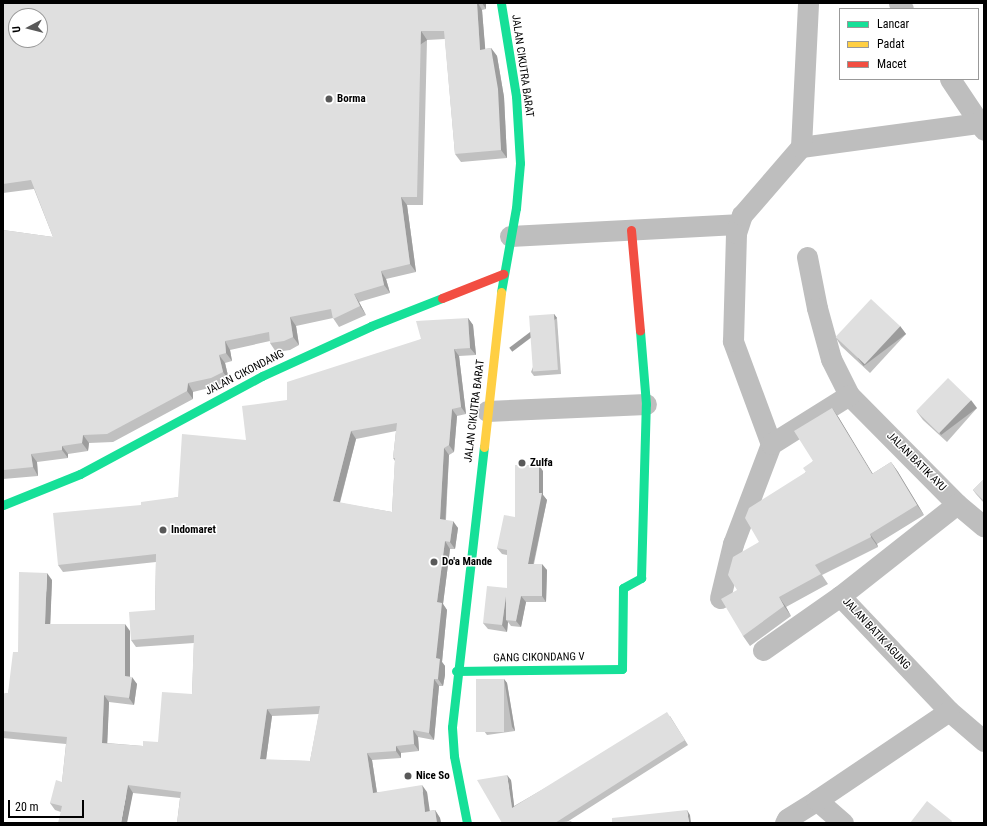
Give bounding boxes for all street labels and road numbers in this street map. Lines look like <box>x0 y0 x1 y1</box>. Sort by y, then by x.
street label: JALAN CIKUTRA BARAT <box>508 14 536 118</box>
street label: JALAN CIKONDANG <box>203 347 287 399</box>
street label: JALAN CIKUTRA BARAT <box>462 359 488 463</box>
street label: JALAN BATIK AYU <box>884 430 948 494</box>
street label: JALAN BATIK AGUNG <box>839 595 913 673</box>
street label: GANG CIKONDANG V <box>493 651 585 665</box>

